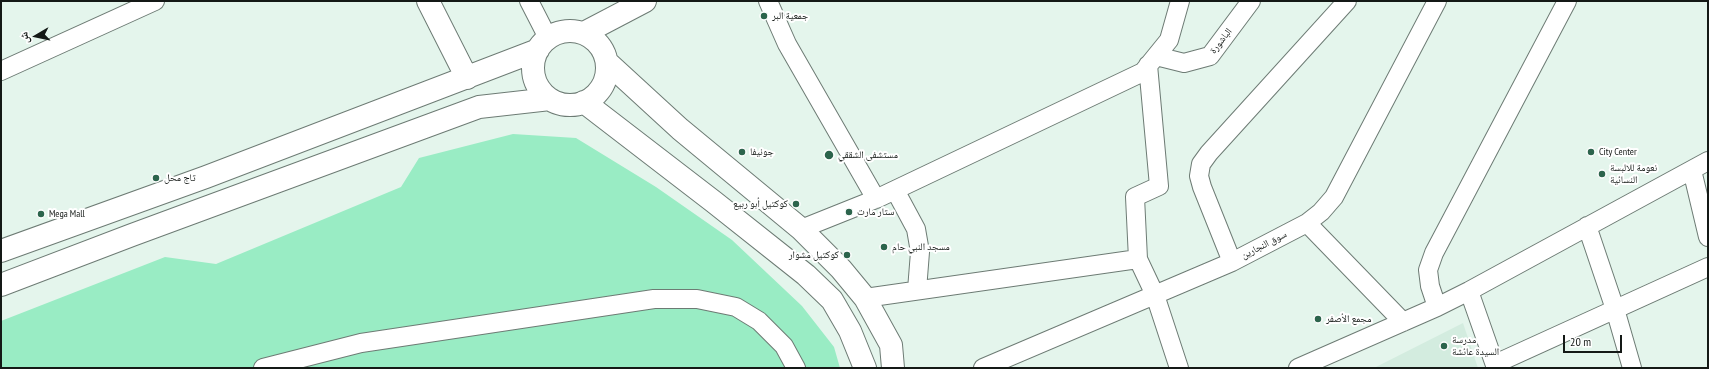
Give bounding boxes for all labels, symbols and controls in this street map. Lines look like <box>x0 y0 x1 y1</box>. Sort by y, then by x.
place label: جمعية البر <box>772 10 808 22</box>
marker: جمعية البر <box>759 11 769 21</box>
north arrow <box>16 16 56 56</box>
street label: الباشورة <box>1207 26 1235 56</box>
text: ش <box>16 31 32 45</box>
place label: جونيفا <box>750 146 774 158</box>
place label: City Center <box>1599 146 1637 158</box>
marker: جونيفا <box>737 147 747 157</box>
marker: City Center <box>1586 147 1596 157</box>
marker: مستشفى الشققي <box>823 149 835 161</box>
place label: مستشفى الشققي <box>838 149 898 161</box>
place label: نعومة للالبسة النسائية <box>1610 162 1657 186</box>
marker: نعومة للالبسة النسائية <box>1597 169 1607 179</box>
place label: تاج محل <box>164 172 196 184</box>
marker: تاج محل <box>151 173 161 183</box>
place label: كوكتيل أبو ربيع <box>733 198 788 210</box>
marker: كوكتيل أبو ربيع <box>791 199 801 209</box>
place label: ستار مارت <box>857 206 894 218</box>
marker: ستار مارت <box>844 207 854 217</box>
place label: Mega Mall <box>49 208 85 220</box>
marker: Mega Mall <box>36 209 46 219</box>
street label: سوق النجارين <box>1239 228 1289 262</box>
place label: مسجد النبي حام <box>892 241 950 253</box>
marker: مسجد النبي حام <box>879 242 889 252</box>
place label: كوكتيل مشوار <box>789 249 839 261</box>
marker: كوكتيل مشوار <box>842 250 852 260</box>
place label: مجمع الأصفر <box>1326 313 1372 325</box>
marker: مجمع الأصفر <box>1313 314 1323 324</box>
scale bar <box>1565 327 1624 353</box>
place label: مدرسة السيدة عائشة <box>1452 334 1499 358</box>
text: 20 m <box>1570 334 1591 349</box>
marker: مدرسة السيدة عائشة <box>1439 341 1449 351</box>

